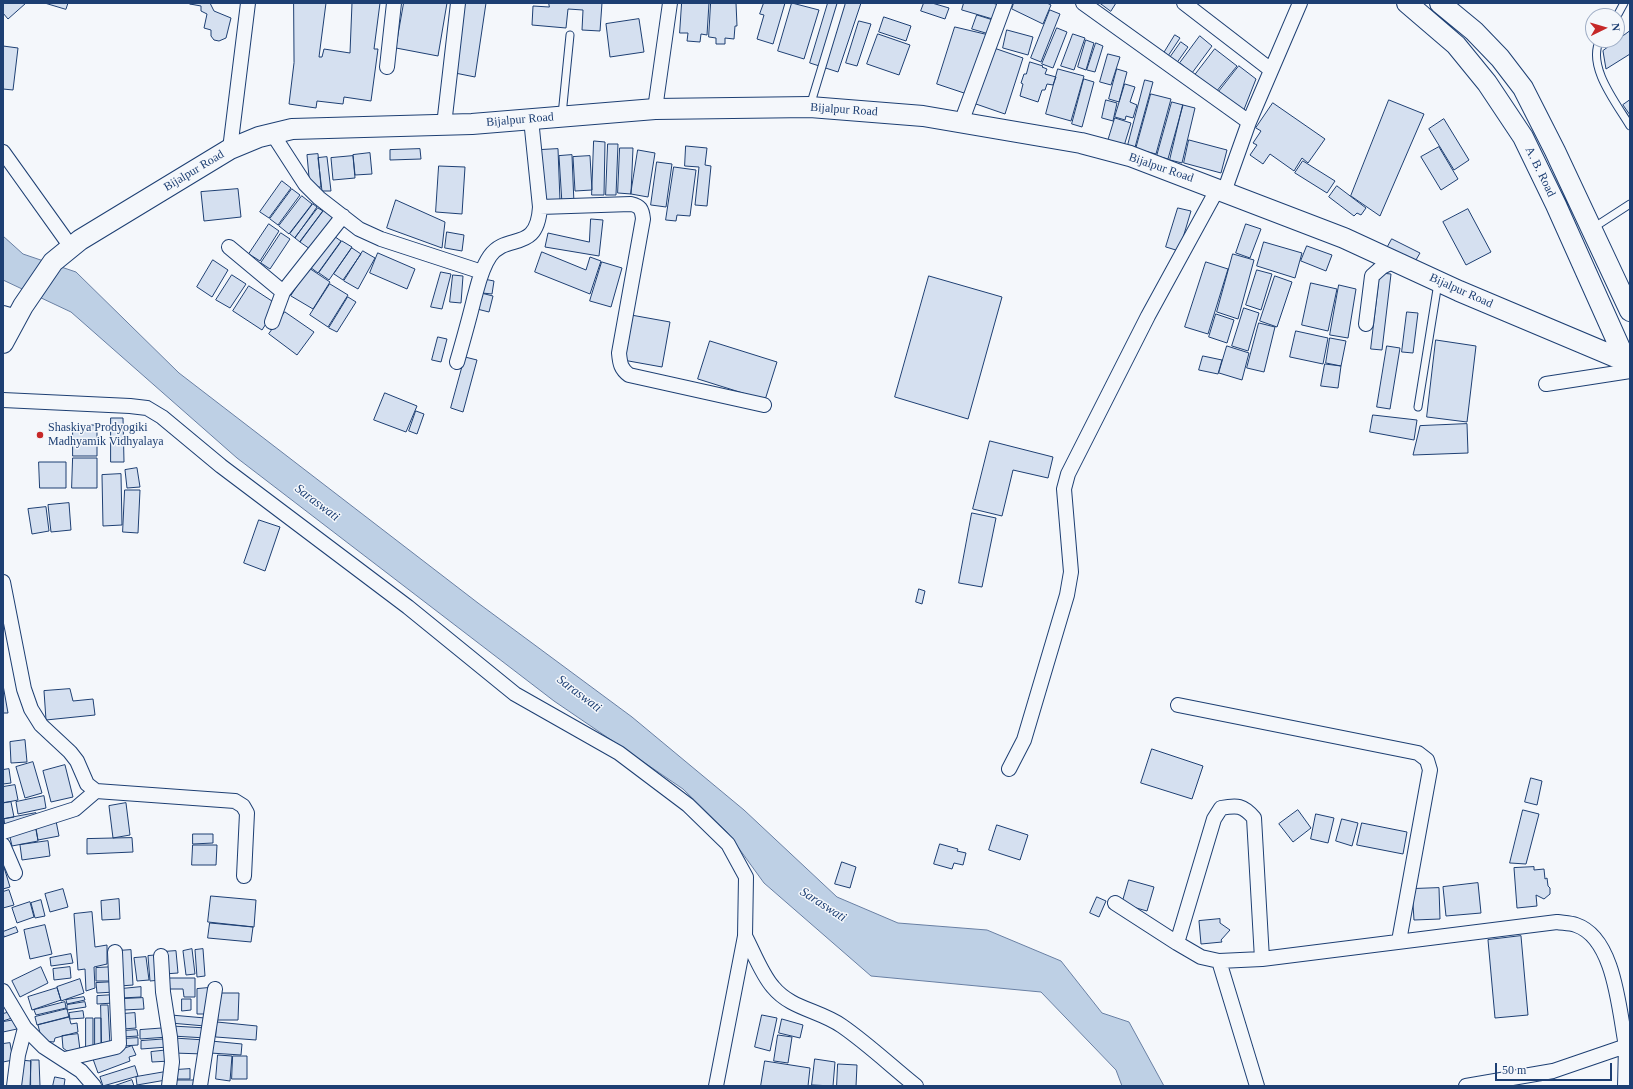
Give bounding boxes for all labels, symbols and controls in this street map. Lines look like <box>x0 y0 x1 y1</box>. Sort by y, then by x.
north arrow <box>1585 8 1625 48</box>
text: N <box>1610 23 1622 32</box>
street label: Bijalpur Road <box>806 100 882 120</box>
street label: Bijalpur Road <box>482 110 558 130</box>
street label: A. B. Road <box>1521 143 1559 201</box>
street label: Bijalpur Road <box>158 145 230 197</box>
street label: Bijalpur Road <box>1123 149 1199 187</box>
street label: Bijalpur Road <box>1424 269 1498 313</box>
place label: Shaskiya Prodyogiki Madhyamik Vidhyalaya <box>48 421 178 449</box>
marker: Shaskiya Prodyogiki Madhyamik Vidhyalaya <box>35 430 45 440</box>
water label: Saraswati <box>289 479 345 527</box>
water label: Saraswati <box>551 670 607 718</box>
water label: Saraswati <box>794 882 852 928</box>
scale bar <box>1497 1055 1614 1081</box>
text: 50 m <box>1502 1063 1526 1077</box>

